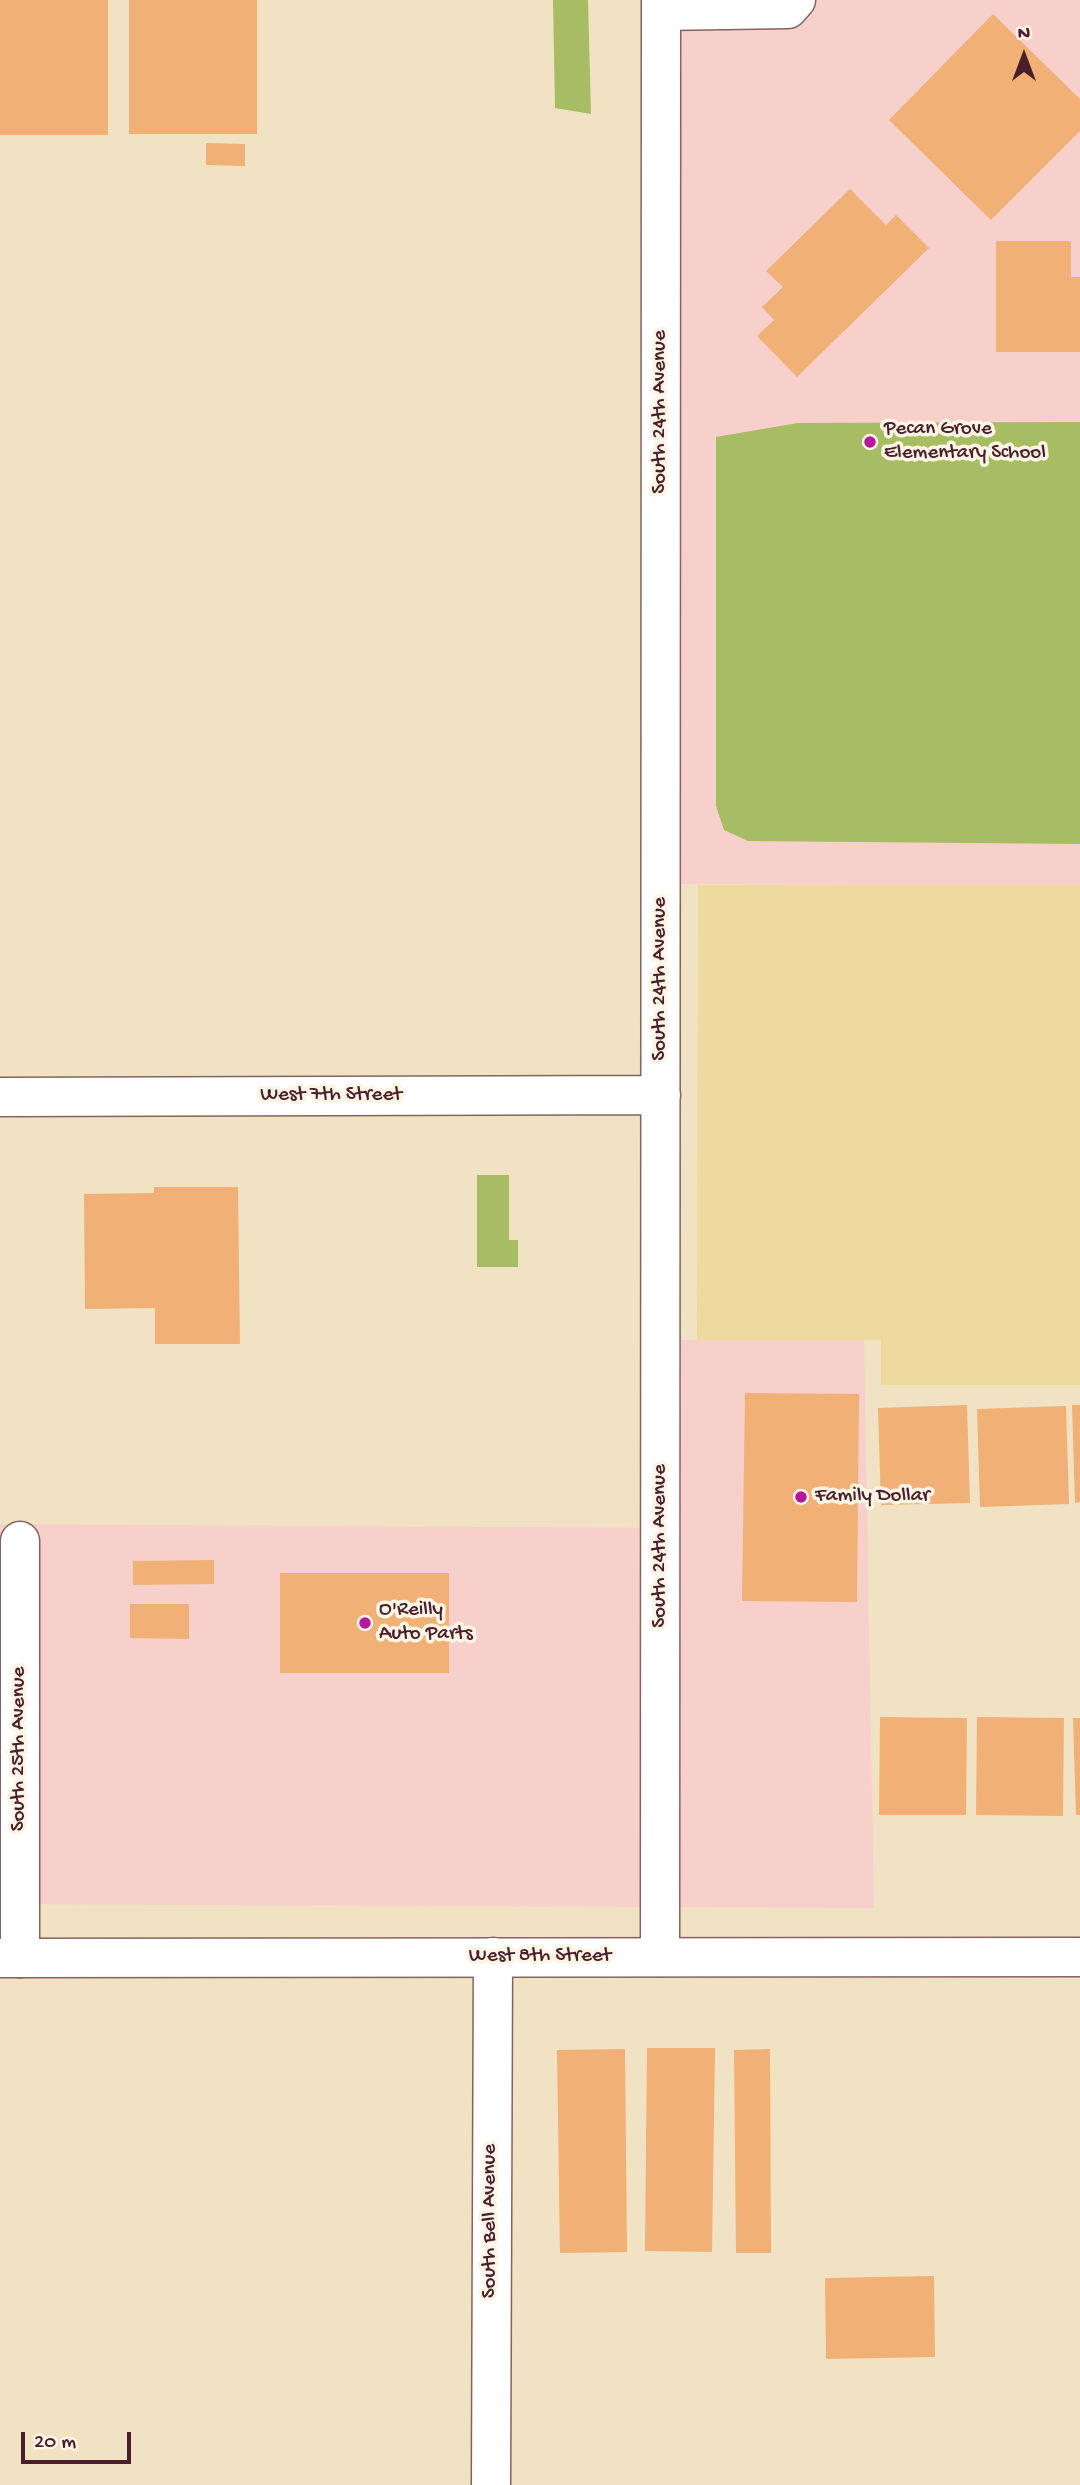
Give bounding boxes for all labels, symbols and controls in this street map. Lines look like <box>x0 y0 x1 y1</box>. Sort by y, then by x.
north arrow <box>989 21 1059 91</box>
text: N <box>1018 23 1030 46</box>
street label: South 24th Avenue <box>648 330 674 494</box>
place label: Pecan Grove Elementary School <box>884 417 1046 467</box>
marker: Pecan Grove Elementary School <box>862 434 878 450</box>
street label: South 24th Avenue <box>648 897 674 1061</box>
street label: West 7th Street <box>260 1083 402 1109</box>
street label: South 24th Avenue <box>648 1464 674 1628</box>
place label: Family Dollar <box>815 1484 930 1510</box>
marker: Family Dollar <box>793 1489 809 1505</box>
place label: O'Reilly Auto Parts <box>379 1598 473 1648</box>
marker: O'Reilly Auto Parts <box>357 1615 373 1631</box>
street label: South 25th Avenue <box>7 1667 33 1831</box>
street label: West 8th Street <box>469 1944 611 1970</box>
street label: South Bell Avenue <box>478 2144 504 2298</box>
scale bar <box>24 2418 135 2462</box>
text: 20 m <box>34 2431 76 2456</box>

